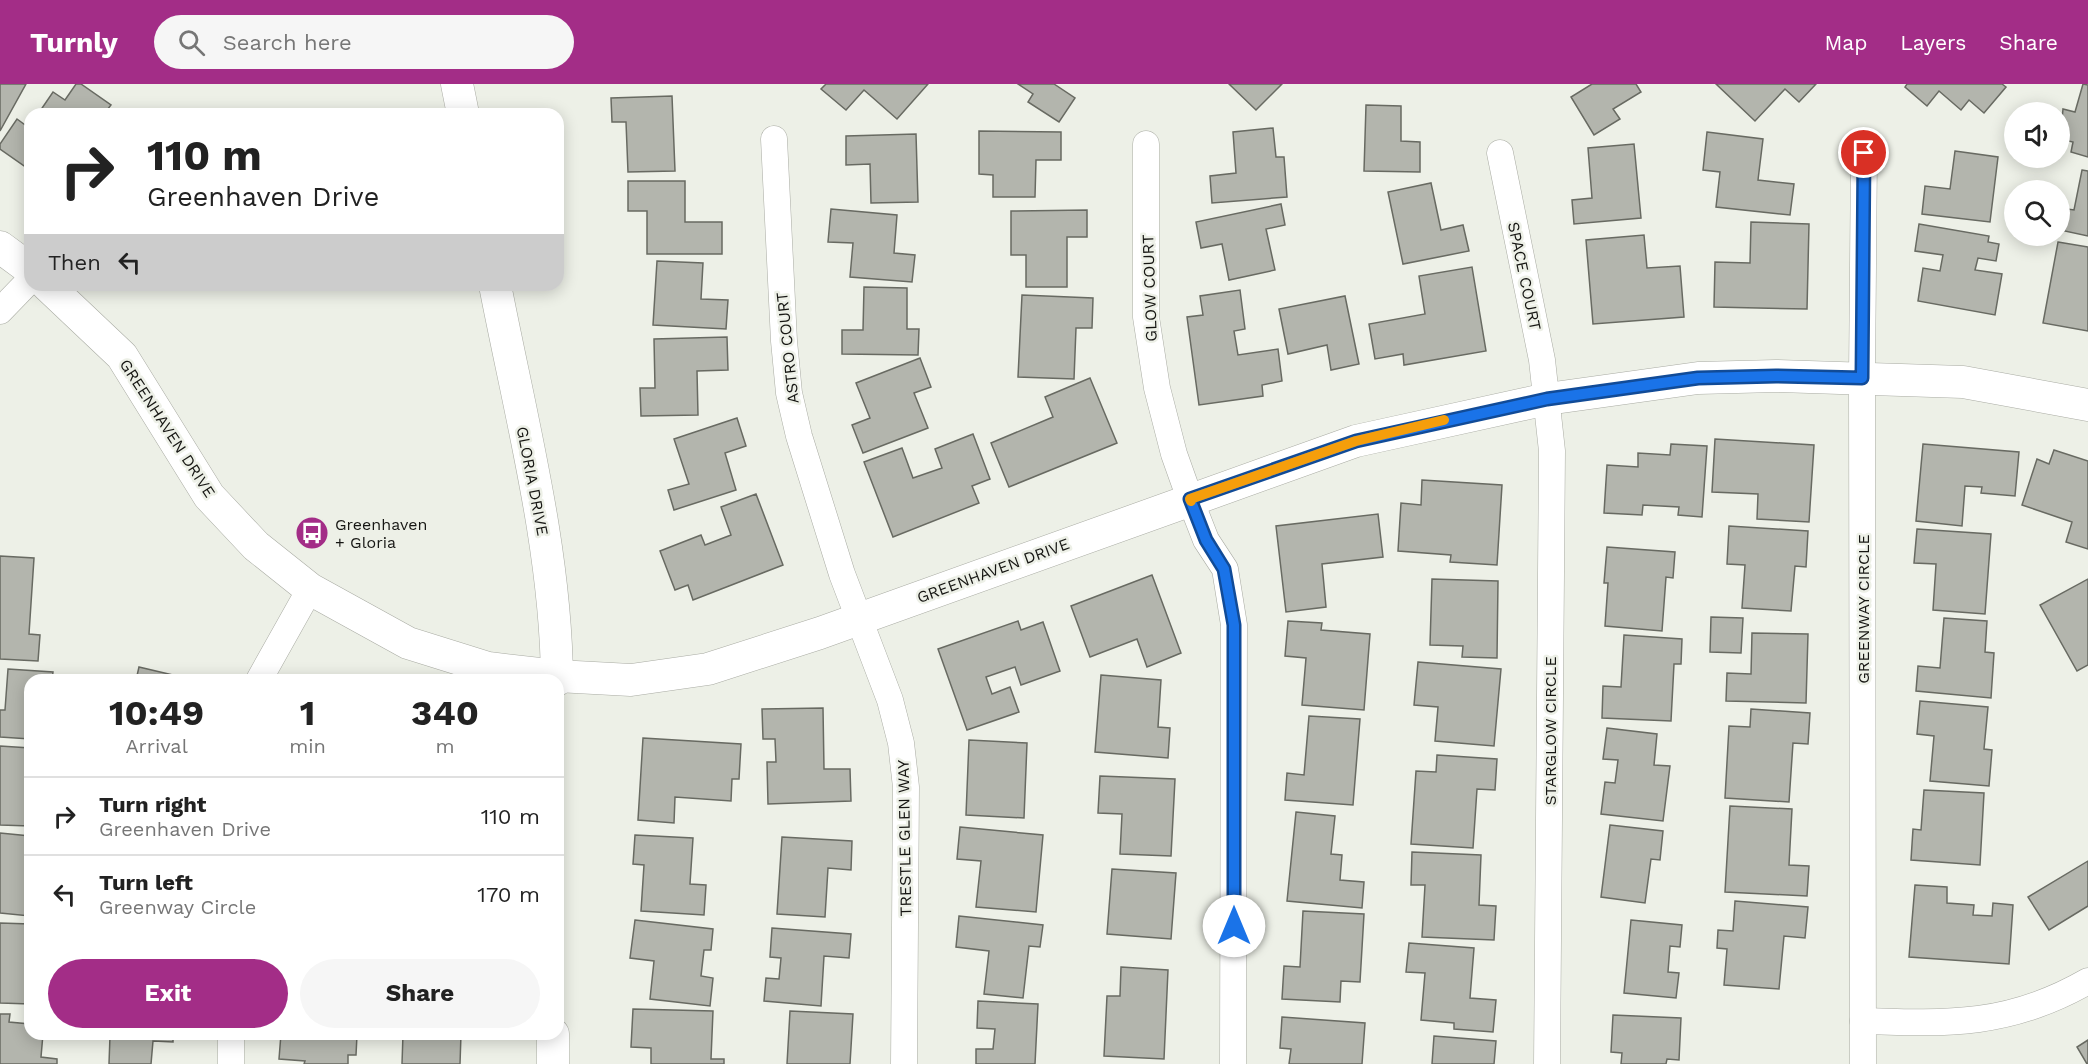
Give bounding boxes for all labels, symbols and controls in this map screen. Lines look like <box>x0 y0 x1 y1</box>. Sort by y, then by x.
search box <box>154 15 574 69</box>
text: Turnly <box>30 26 118 59</box>
icon: search <box>175 26 208 59</box>
text: Search here <box>223 30 352 55</box>
text: Map <box>1824 30 1867 55</box>
text: Layers <box>1900 30 1966 55</box>
text: Share <box>1999 30 2058 55</box>
map controls <box>2004 102 2070 246</box>
button: sound <box>2004 102 2070 168</box>
pin <box>1838 127 1889 178</box>
text: 110 m <box>147 131 262 180</box>
icon: right <box>48 132 126 210</box>
icon: arrive <box>1847 136 1880 169</box>
button: search <box>2004 180 2070 246</box>
text: Greenhaven Drive <box>147 181 379 213</box>
street label: SPACE COURT <box>1504 220 1545 332</box>
street label: GLOW COURT <box>1138 234 1161 342</box>
icon: left <box>113 246 146 279</box>
text: Then <box>48 250 101 275</box>
street label: ASTRO COURT <box>772 291 803 405</box>
street label: GREENHAVEN DRIVE <box>116 356 219 501</box>
street label: GLORIA DRIVE <box>513 425 552 537</box>
bus stop icon: Greenhaven + Gloria <box>294 515 330 551</box>
place label: Greenhaven + Gloria <box>335 515 427 552</box>
street label: GREENHAVEN DRIVE <box>914 534 1072 607</box>
street label: GREENWAY CIRCLE <box>1854 534 1873 684</box>
street label: STARGLOW CIRCLE <box>1541 656 1560 806</box>
text: 10:49 <box>109 692 204 734</box>
text: 1 <box>300 692 315 734</box>
text: 340 <box>411 692 479 734</box>
text: Arrival <box>125 734 188 758</box>
text: min <box>289 734 326 758</box>
text: m <box>435 734 454 758</box>
street label: TRESTLE GLEN WAY <box>894 759 915 917</box>
text: Turn right <box>99 792 206 817</box>
icon: right <box>48 800 81 833</box>
text: 110 m <box>481 804 540 829</box>
text: Greenhaven Drive <box>99 817 271 841</box>
text: Turn left <box>99 870 193 895</box>
icon: left <box>48 878 81 911</box>
text: 170 m <box>477 882 540 907</box>
position arrow <box>1202 894 1266 958</box>
text: Greenway Circle <box>99 895 256 919</box>
button: Exit <box>48 959 288 1028</box>
button: Share <box>300 959 540 1028</box>

